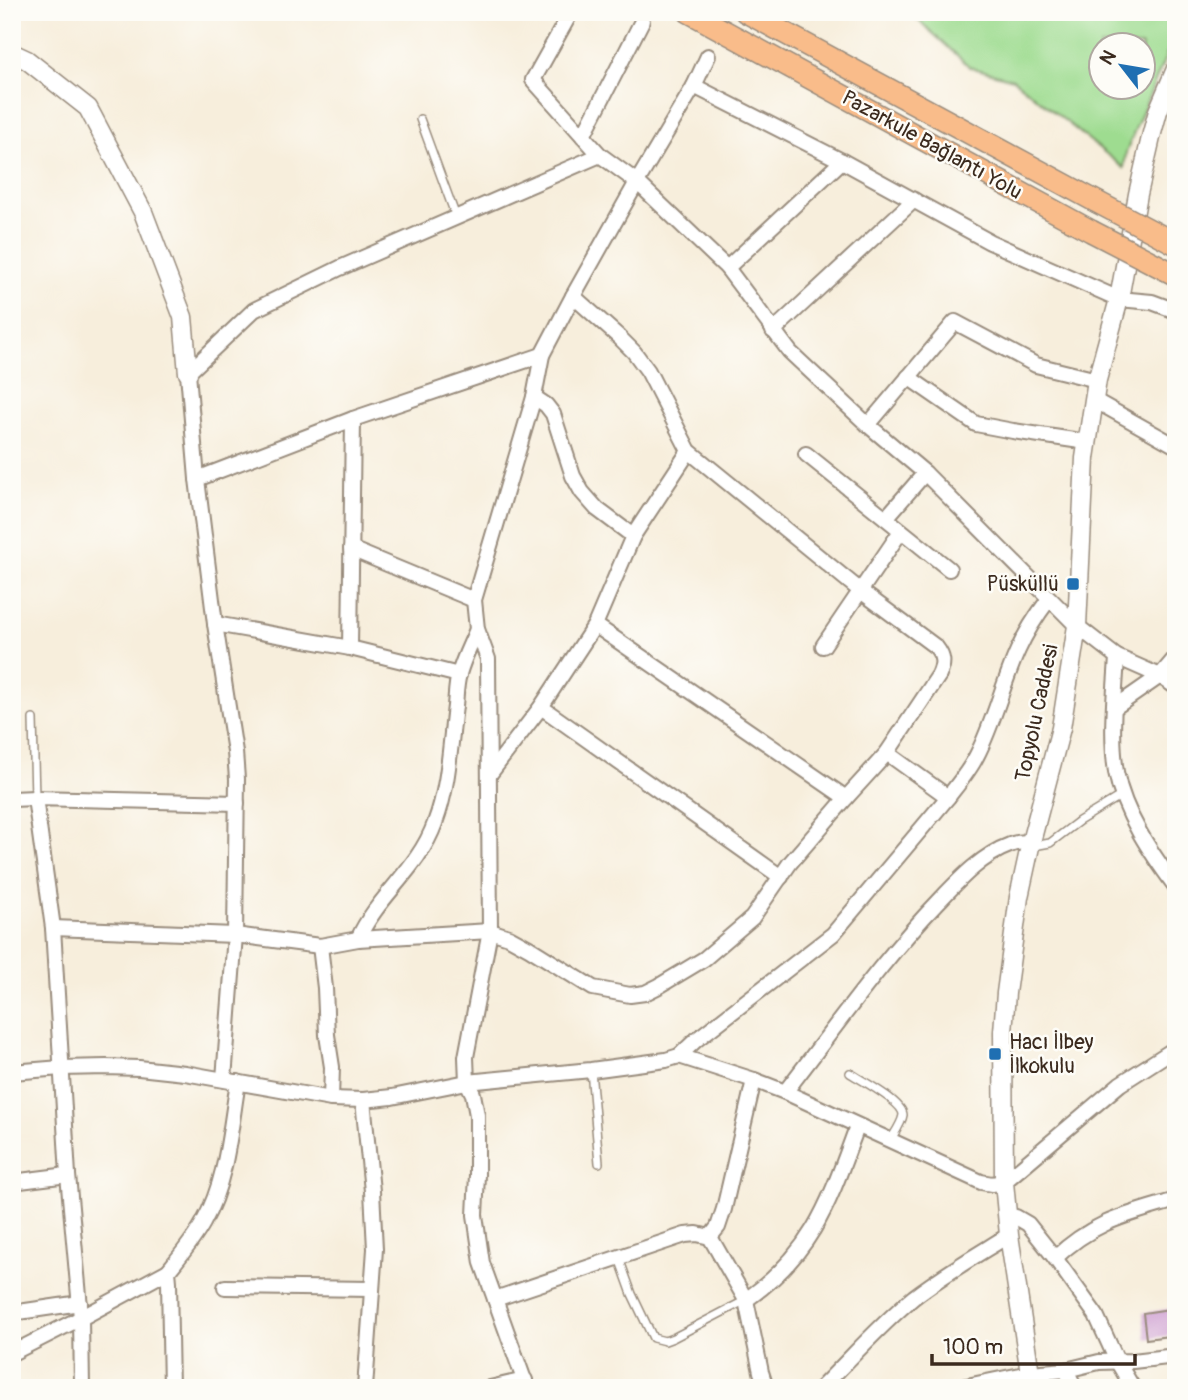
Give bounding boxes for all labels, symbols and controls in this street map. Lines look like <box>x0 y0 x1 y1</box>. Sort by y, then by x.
north arrow <box>1086 32 1156 102</box>
text: N <box>1095 46 1122 69</box>
street label: Pazarkule Bağlantı Yolu <box>837 84 1027 206</box>
place label: Püsküllü <box>987 571 1059 598</box>
marker: Püsküllü <box>1065 576 1081 592</box>
street label: Topyolu Caddesi <box>1009 642 1065 784</box>
place label: Hacı İlbey İlkokulu <box>1009 1029 1093 1080</box>
marker: Hacı İlbey İlkokulu <box>987 1046 1003 1062</box>
scale bar <box>932 1323 1136 1367</box>
text: 100 m <box>943 1334 1003 1361</box>

